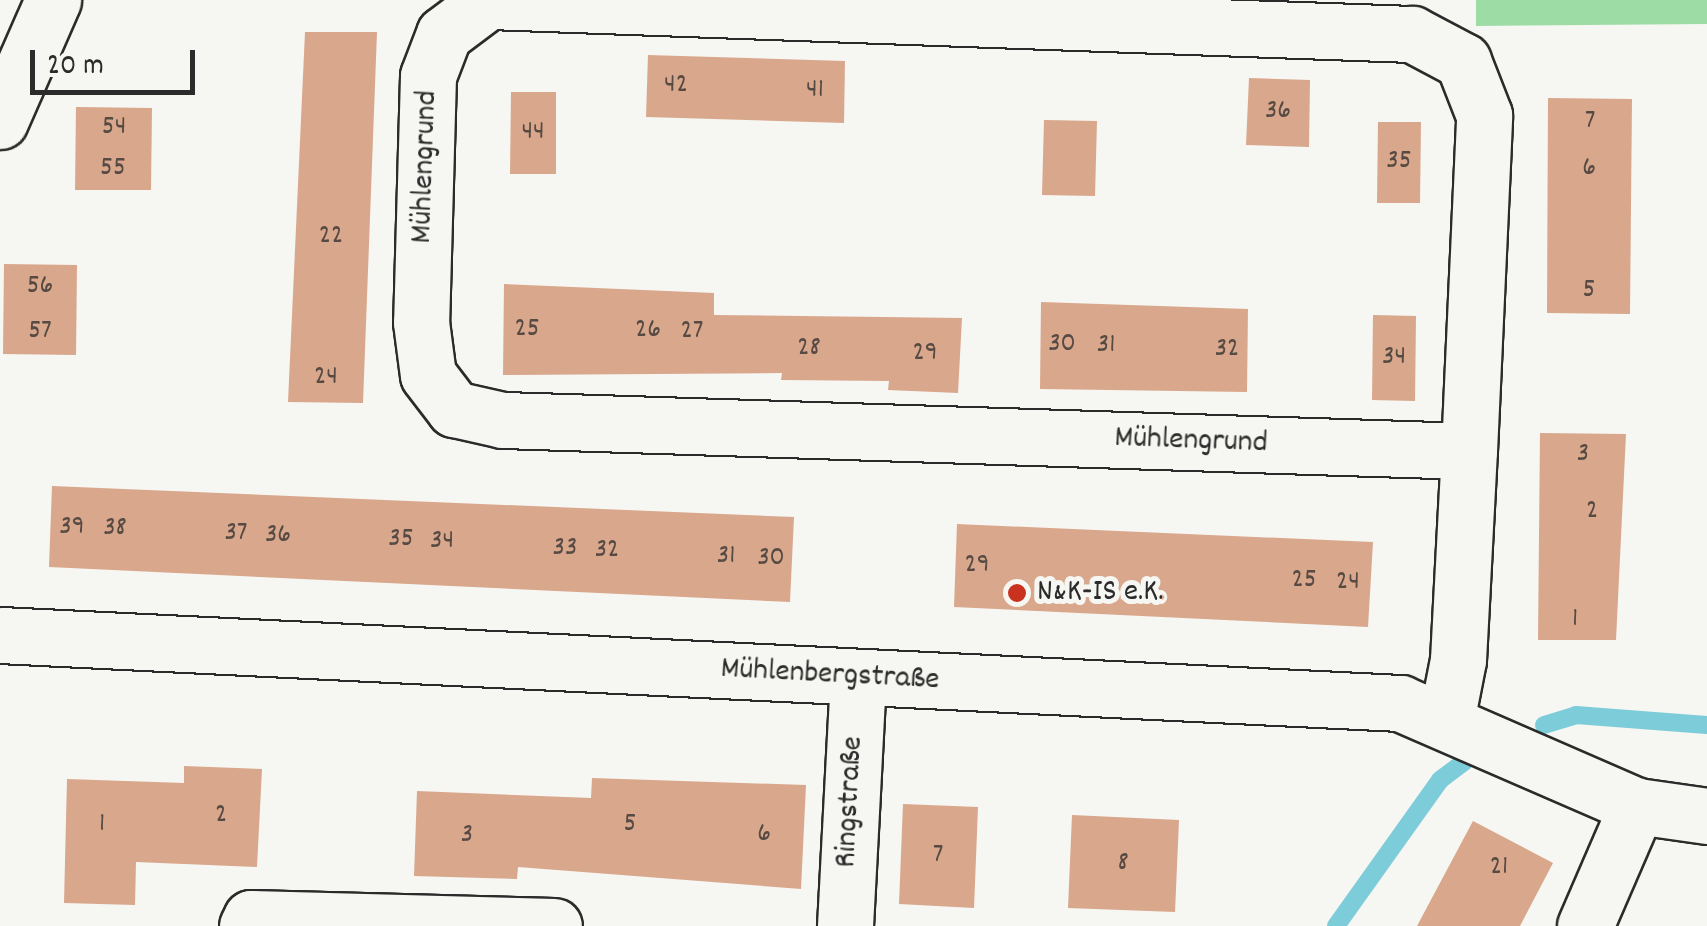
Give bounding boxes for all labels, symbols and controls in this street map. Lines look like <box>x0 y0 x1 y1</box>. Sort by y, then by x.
scale bar <box>35 30 200 92</box>
text: 20 m <box>47 46 104 89</box>
house number: 42 <box>664 69 688 103</box>
house number: 41 <box>806 74 824 108</box>
street label: Mühlengrund <box>404 90 448 244</box>
house number: 36 <box>1265 95 1291 129</box>
house number: 7 <box>1585 105 1595 139</box>
house number: 54 <box>102 111 126 145</box>
house number: 44 <box>521 116 545 150</box>
house number: 35 <box>1386 145 1412 179</box>
house number: 55 <box>100 152 126 186</box>
house number: 6 <box>1582 152 1596 186</box>
house number: 22 <box>319 220 343 254</box>
house number: 56 <box>27 270 53 304</box>
house number: 5 <box>1583 274 1595 308</box>
house number: 25 <box>514 313 540 347</box>
house number: 26 <box>635 314 661 348</box>
house number: 57 <box>28 315 52 349</box>
house number: 27 <box>681 315 703 349</box>
house number: 30 <box>1048 328 1076 362</box>
house number: 31 <box>1097 329 1115 363</box>
house number: 28 <box>797 332 821 366</box>
house number: 32 <box>1215 333 1239 367</box>
house number: 29 <box>912 337 938 371</box>
house number: 34 <box>1382 341 1406 375</box>
house number: 24 <box>314 361 338 395</box>
street label: Mühlengrund <box>1114 420 1268 464</box>
house number: 3 <box>1577 438 1589 472</box>
house number: 2 <box>1586 495 1598 529</box>
house number: 39 <box>59 511 85 545</box>
house number: 38 <box>103 512 127 546</box>
house number: 37 <box>224 517 248 551</box>
house number: 36 <box>265 519 291 553</box>
house number: 35 <box>388 523 414 557</box>
house number: 34 <box>430 525 454 559</box>
house number: 33 <box>553 532 577 566</box>
house number: 32 <box>595 534 619 568</box>
house number: 31 <box>717 540 735 574</box>
house number: 30 <box>757 542 785 576</box>
house number: 29 <box>964 549 990 583</box>
house number: 25 <box>1291 564 1317 598</box>
house number: 24 <box>1336 566 1360 600</box>
place label: N&K-IS e.K. <box>1037 574 1163 612</box>
marker: N&K-IS e.K. <box>1006 582 1028 604</box>
house number: 1 <box>1572 603 1578 637</box>
street label: Mühlenbergstraße <box>720 651 940 701</box>
street label: Ringstraße <box>828 735 874 869</box>
house number: 2 <box>215 799 227 833</box>
house number: 1 <box>99 808 105 842</box>
house number: 5 <box>624 808 636 842</box>
house number: 6 <box>757 818 771 852</box>
house number: 3 <box>461 819 473 853</box>
house number: 7 <box>933 839 943 873</box>
house number: 8 <box>1117 847 1129 881</box>
house number: 21 <box>1490 851 1508 885</box>

